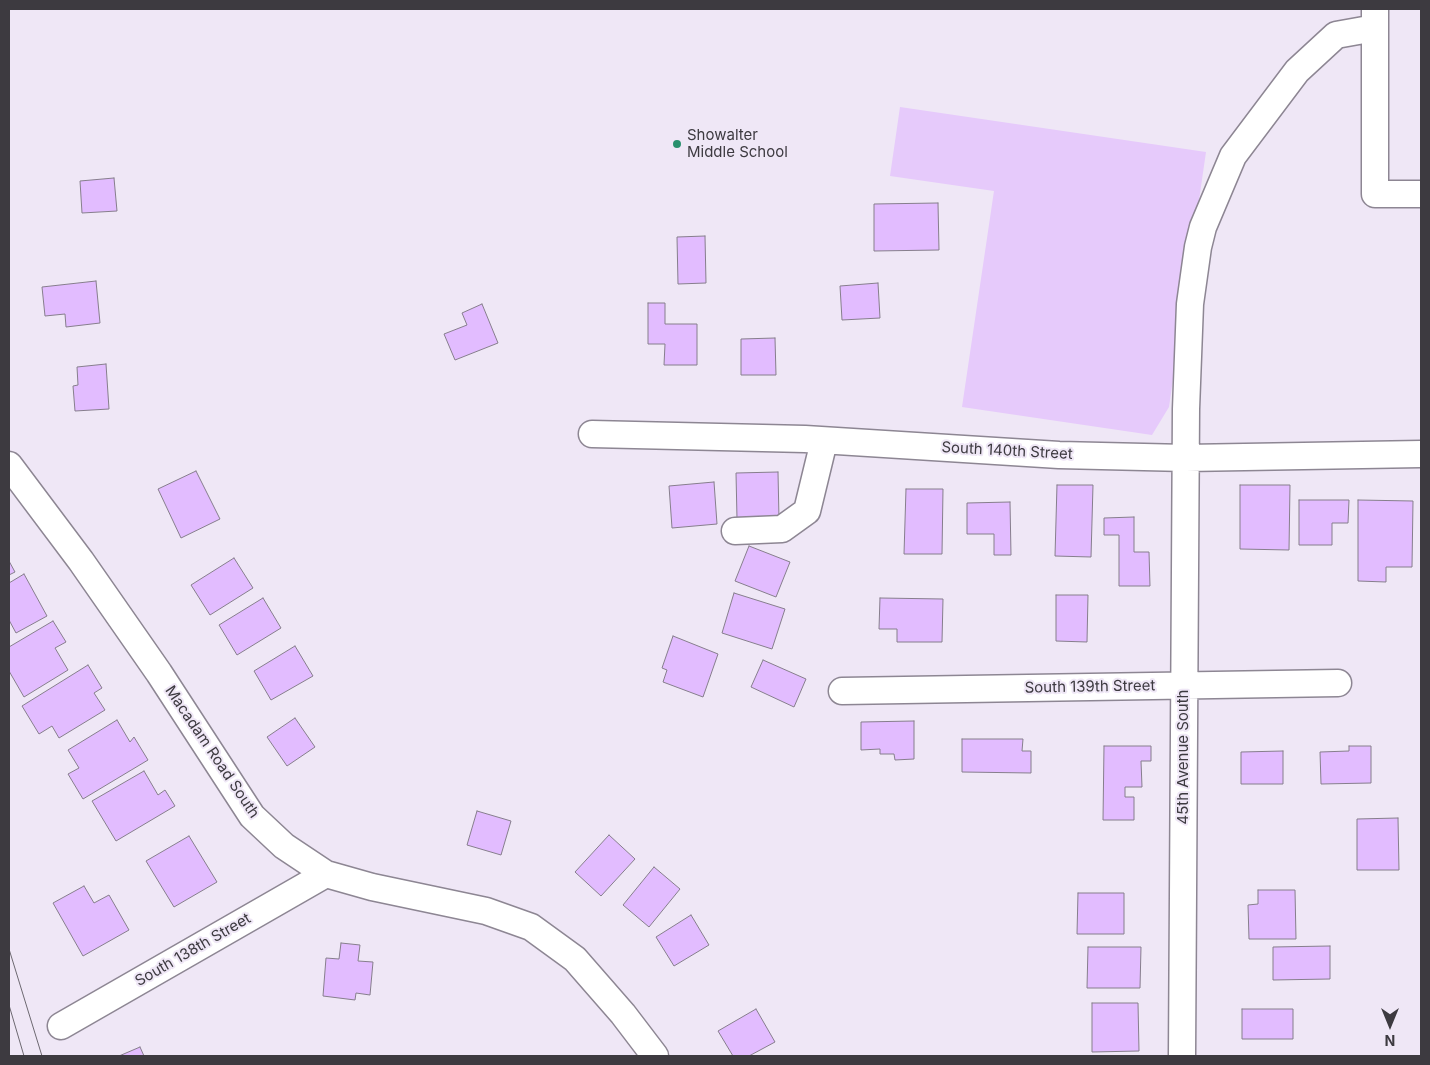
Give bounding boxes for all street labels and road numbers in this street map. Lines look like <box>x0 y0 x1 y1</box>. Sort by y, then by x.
street label: South 140th Street <box>941 439 1073 463</box>
street label: South 139th Street <box>1025 677 1155 697</box>
street label: Macadam Road South <box>161 682 263 822</box>
street label: 45th Avenue South <box>1174 690 1192 824</box>
street label: South 138th Street <box>132 910 254 990</box>

